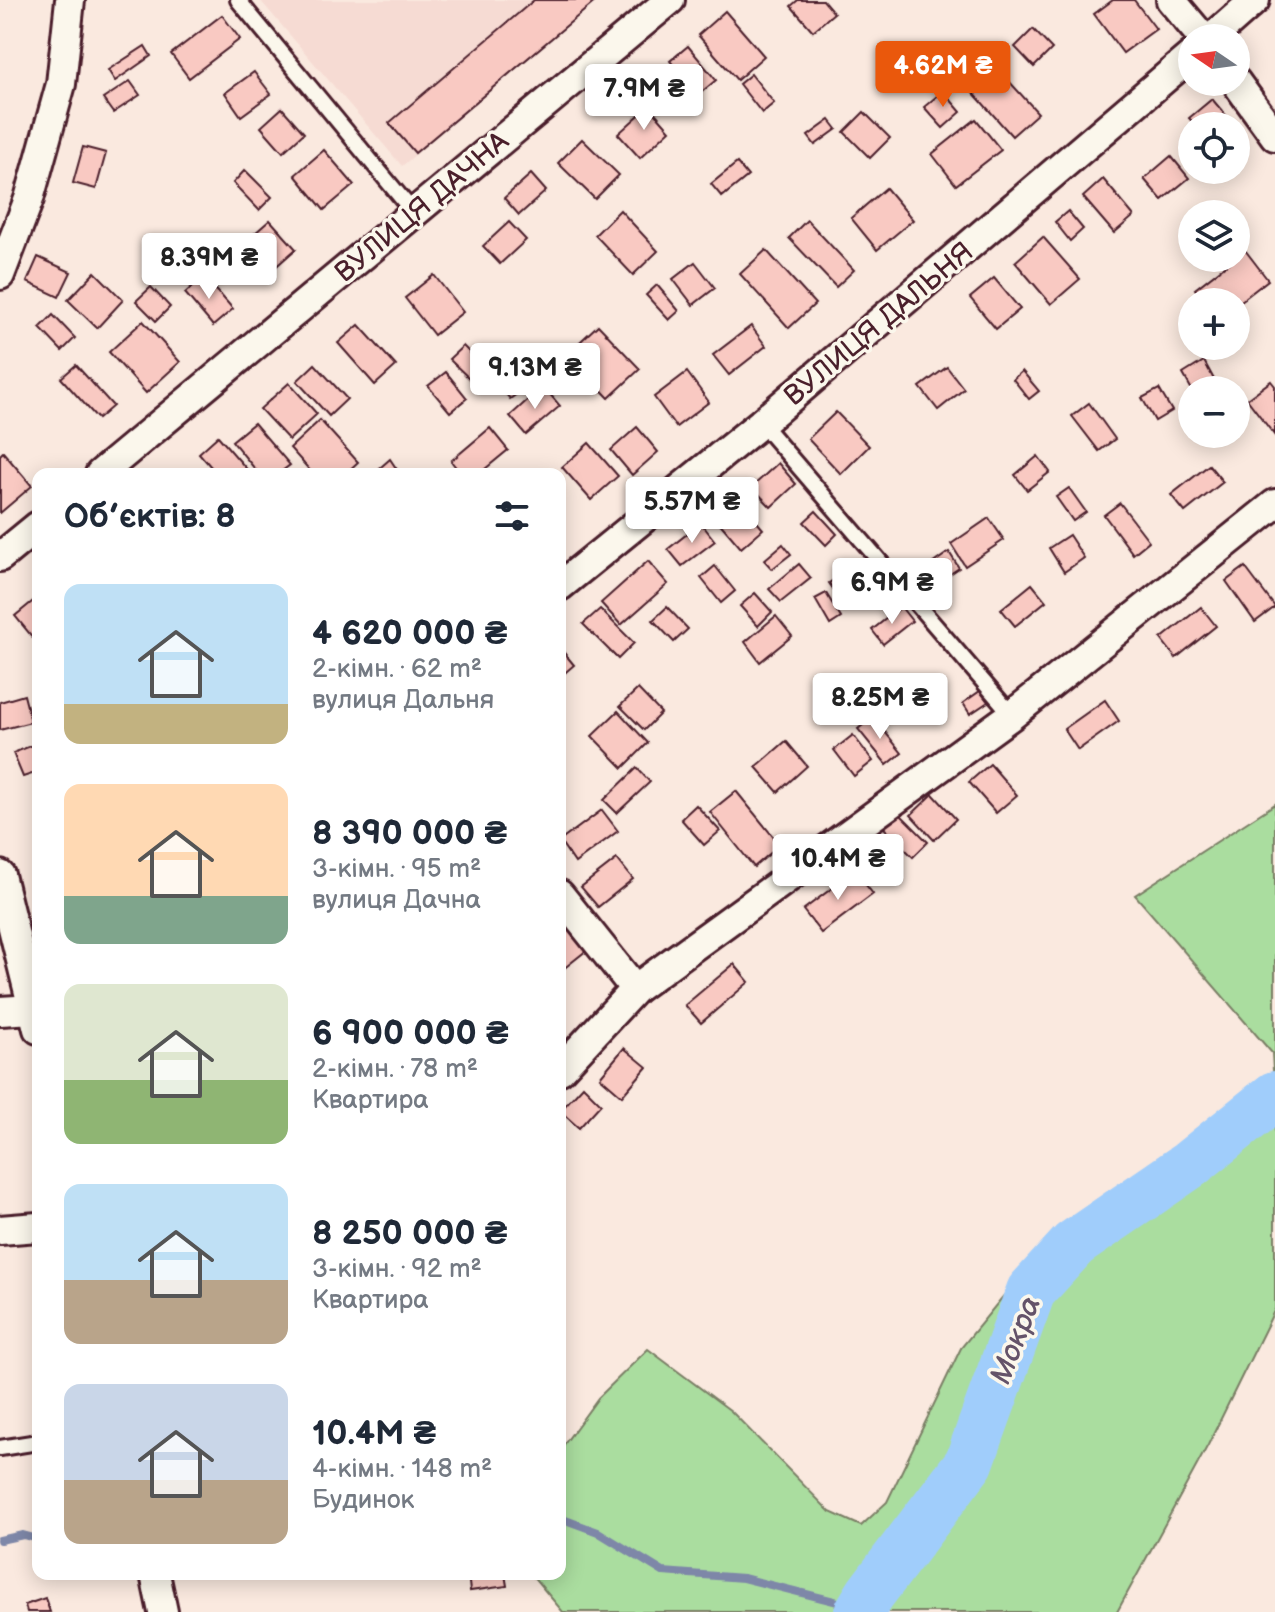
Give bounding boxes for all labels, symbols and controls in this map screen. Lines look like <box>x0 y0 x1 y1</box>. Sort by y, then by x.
north arrow <box>1178 24 1250 96</box>
map controls <box>1178 24 1250 448</box>
pin: 4.62M ₴ <box>869 41 1017 109</box>
text: 4.62M ₴ <box>893 51 993 82</box>
pin: 7.9M ₴ <box>579 64 709 132</box>
text: 7.9M ₴ <box>603 74 685 105</box>
button: locate <box>1178 112 1250 184</box>
street label: ВУЛИЦЯ ДАЧНА <box>328 124 516 289</box>
button: layers <box>1178 200 1250 272</box>
pin: 8.39M ₴ <box>135 233 283 301</box>
street label: ВУЛИЦЯ ДАЛЬНЯ <box>778 235 980 413</box>
text: 8.39M ₴ <box>160 243 258 274</box>
button: + <box>1178 288 1250 360</box>
pin: 9.13M ₴ <box>461 343 609 411</box>
text: 9.13M ₴ <box>488 353 582 384</box>
button: − <box>1178 376 1250 448</box>
pin: 5.57M ₴ <box>618 477 766 545</box>
text: 5.57M ₴ <box>644 487 740 518</box>
icon: filters <box>490 494 534 538</box>
text: Об’єктів: 8 <box>64 496 236 537</box>
pin: 6.9M ₴ <box>827 558 957 626</box>
text: 6.9M ₴ <box>850 568 934 599</box>
text: 4 620 000 ₴ <box>312 613 507 654</box>
icon: home <box>128 616 224 712</box>
text: 2-кімн. · 62 m² <box>312 654 482 685</box>
pin: 8.25M ₴ <box>806 673 954 741</box>
text: 8.25M ₴ <box>831 683 929 714</box>
text: вулиця Дальня <box>312 685 494 716</box>
text: 8 390 000 ₴ <box>312 813 507 854</box>
icon: home <box>128 816 224 912</box>
pin: 10.4M ₴ <box>764 834 912 902</box>
text: 10.4M ₴ <box>791 844 885 875</box>
text: 3-кімн. · 95 m² <box>312 854 481 885</box>
text: вулиця Дачна <box>312 885 481 916</box>
text: 6 900 000 ₴ <box>312 1013 509 1054</box>
icon: home <box>128 1016 224 1112</box>
text: 2-кімн. · 78 m² <box>312 1054 478 1085</box>
text: Квартира <box>312 1085 429 1116</box>
text: 8 250 000 ₴ <box>312 1213 507 1254</box>
icon: home <box>128 1216 224 1312</box>
text: 3-кімн. · 92 m² <box>312 1254 482 1285</box>
text: Квартира <box>312 1285 429 1316</box>
water label: Мокра <box>983 1291 1049 1389</box>
text: 10.4M ₴ <box>312 1413 436 1454</box>
icon: home <box>128 1416 224 1512</box>
text: 4-кімн. · 148 m² <box>312 1454 492 1485</box>
text: Будинок <box>312 1485 414 1516</box>

